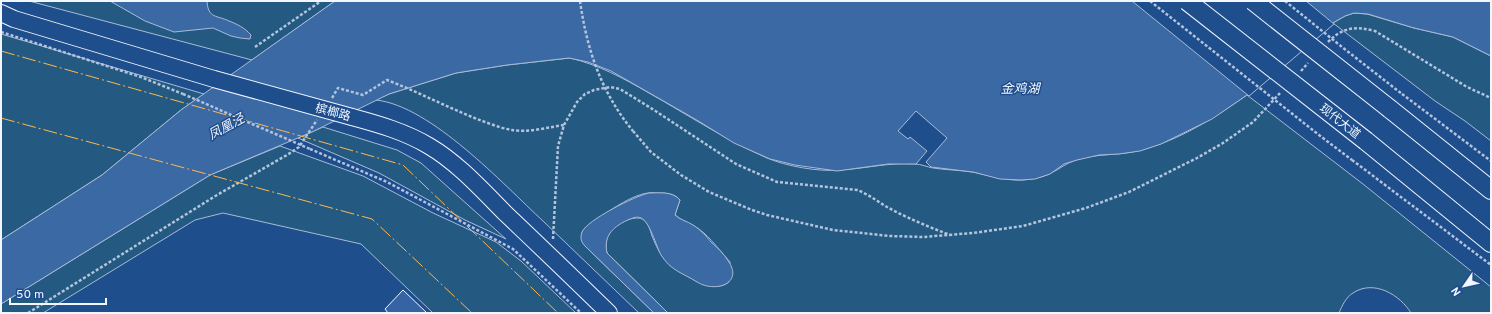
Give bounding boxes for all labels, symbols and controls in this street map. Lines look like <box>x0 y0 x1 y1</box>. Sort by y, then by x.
water label: 金鸡湖 <box>1000 81 1041 98</box>
street label: 槟榔路 <box>313 101 352 125</box>
street label: 现代大道 <box>1316 101 1363 143</box>
water label: 凤凰泾 <box>206 110 250 144</box>
north arrow <box>1444 266 1484 306</box>
scale bar <box>10 280 106 306</box>
text: N <box>1449 284 1465 298</box>
text: 50 m <box>16 287 44 303</box>

